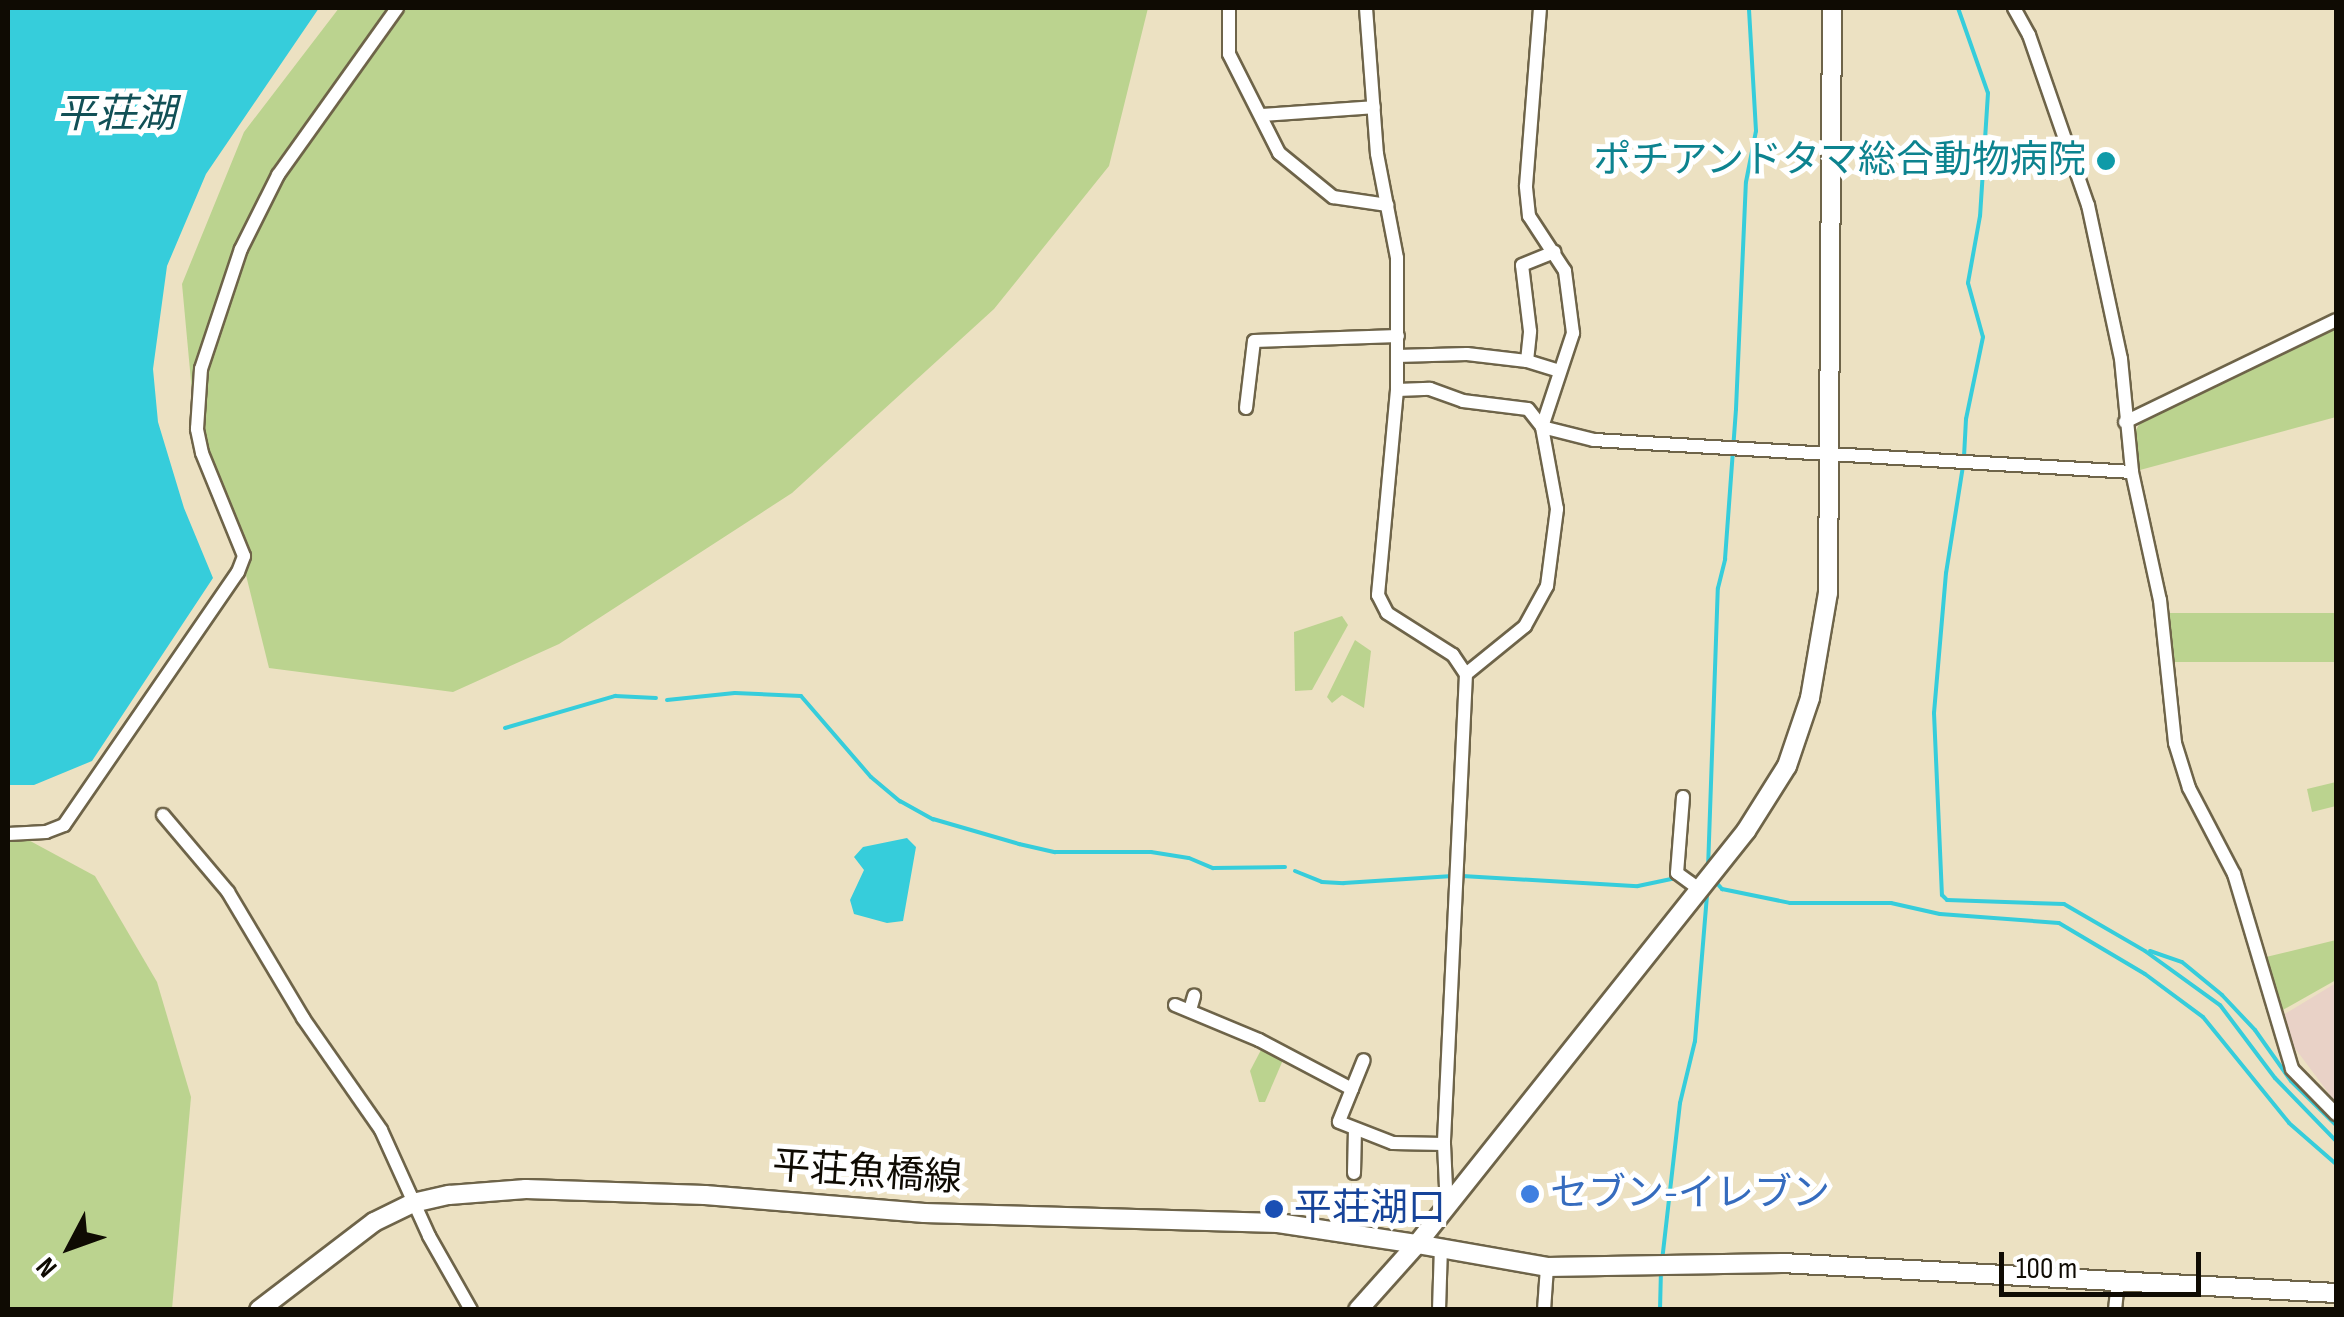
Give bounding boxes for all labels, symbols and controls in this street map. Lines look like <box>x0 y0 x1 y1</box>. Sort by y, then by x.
water label: 平荘湖 <box>56 91 176 139</box>
place label: ポチアンドタマ総合動物病院 <box>1592 138 2086 184</box>
marker: ポチアンドタマ総合動物病院 <box>2095 150 2117 172</box>
street label: 平荘魚橋線 <box>771 1144 963 1202</box>
place label: セブン-イレブン <box>1550 1171 1830 1217</box>
marker: セブン-イレブン <box>1519 1183 1541 1205</box>
place label: 平荘湖口 <box>1294 1186 1446 1232</box>
north arrow <box>20 1197 120 1297</box>
marker: 平荘湖口 <box>1263 1198 1285 1220</box>
scale bar <box>2004 1232 2206 1294</box>
text: N <box>30 1251 64 1283</box>
text: 100 m <box>2016 1251 2077 1287</box>

